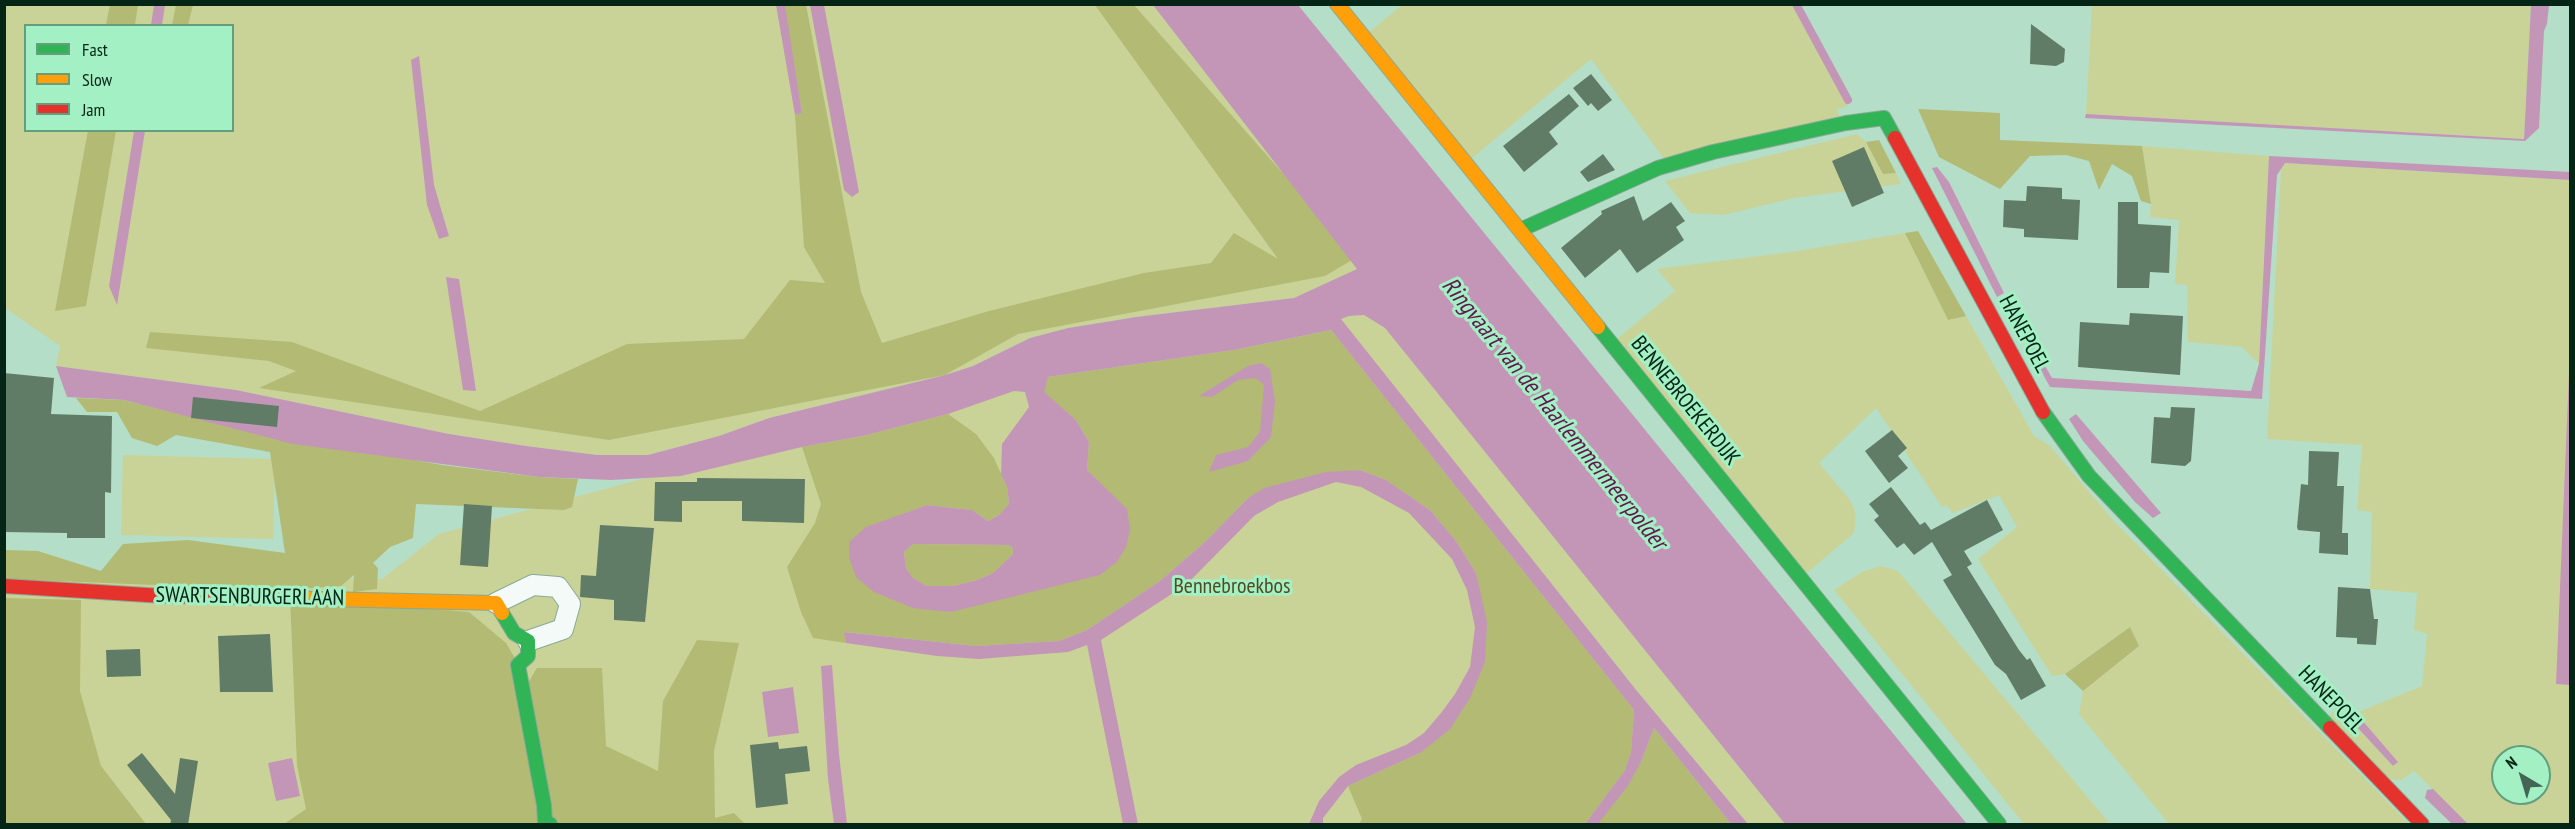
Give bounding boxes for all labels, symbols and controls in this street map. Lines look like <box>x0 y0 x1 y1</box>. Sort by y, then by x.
legend <box>24 24 234 132</box>
text: Fast <box>82 38 108 61</box>
text: Slow <box>82 68 112 91</box>
text: Jam <box>82 98 105 121</box>
water label: Ringvaart van de Haarlemmermeerpolder <box>1435 272 1673 556</box>
street label: HANEPOEL <box>1993 291 2055 377</box>
street label: BENNEBROEKERDIJK <box>1625 331 1745 471</box>
park label: Bennebroekbos <box>1173 574 1291 600</box>
street label: SWARTSENBURGERLAAN <box>155 582 345 612</box>
street label: HANEPOEL <box>2292 661 2370 739</box>
north arrow <box>2491 745 2551 805</box>
text: N <box>2502 752 2521 773</box>

